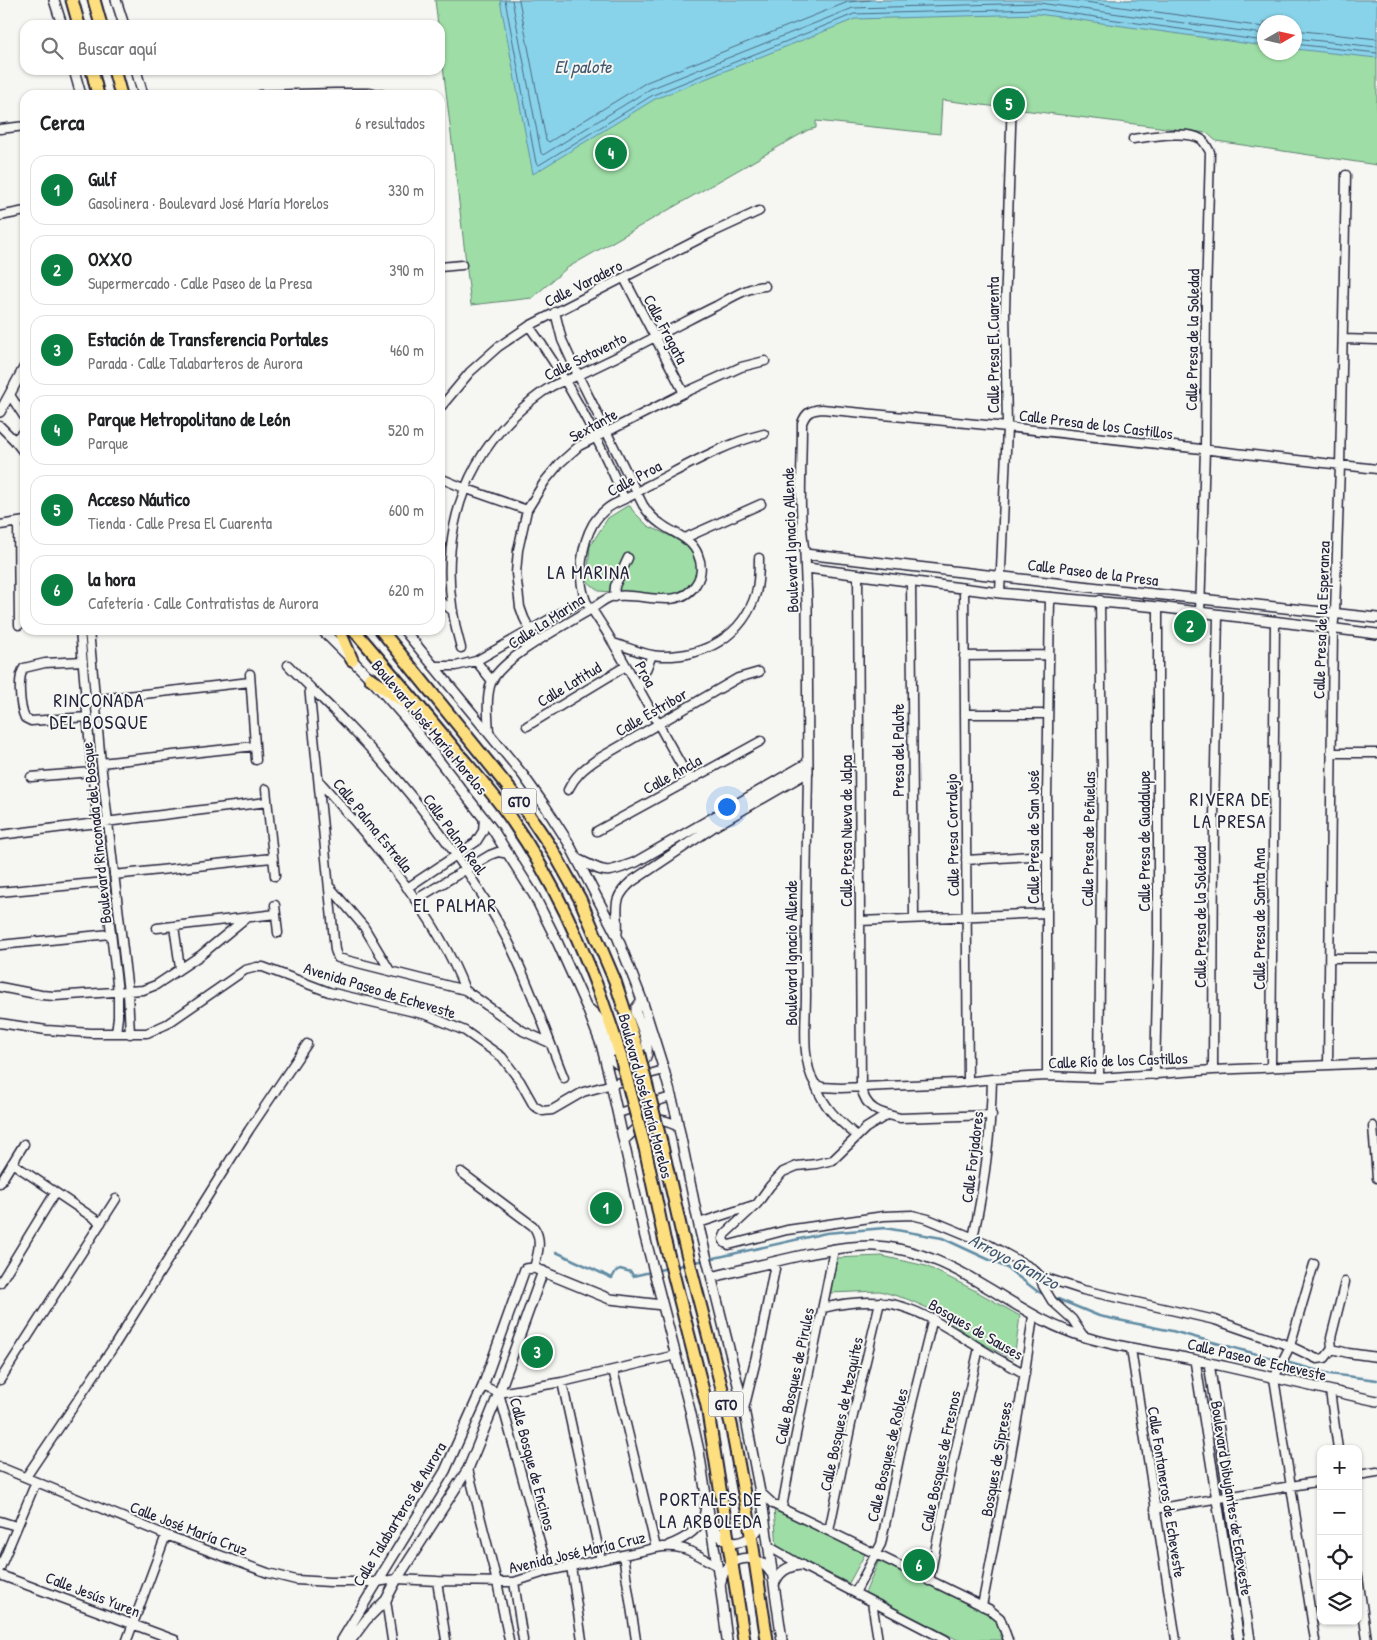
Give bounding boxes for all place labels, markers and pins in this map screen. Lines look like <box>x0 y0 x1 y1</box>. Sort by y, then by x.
pin: 5 <box>993 85 1025 123</box>
pin: 4 <box>595 134 627 172</box>
pin: 2 <box>1174 607 1206 645</box>
pin: 1 <box>590 1189 622 1227</box>
pin: 3 <box>521 1333 553 1371</box>
pin: 6 <box>903 1546 935 1584</box>

